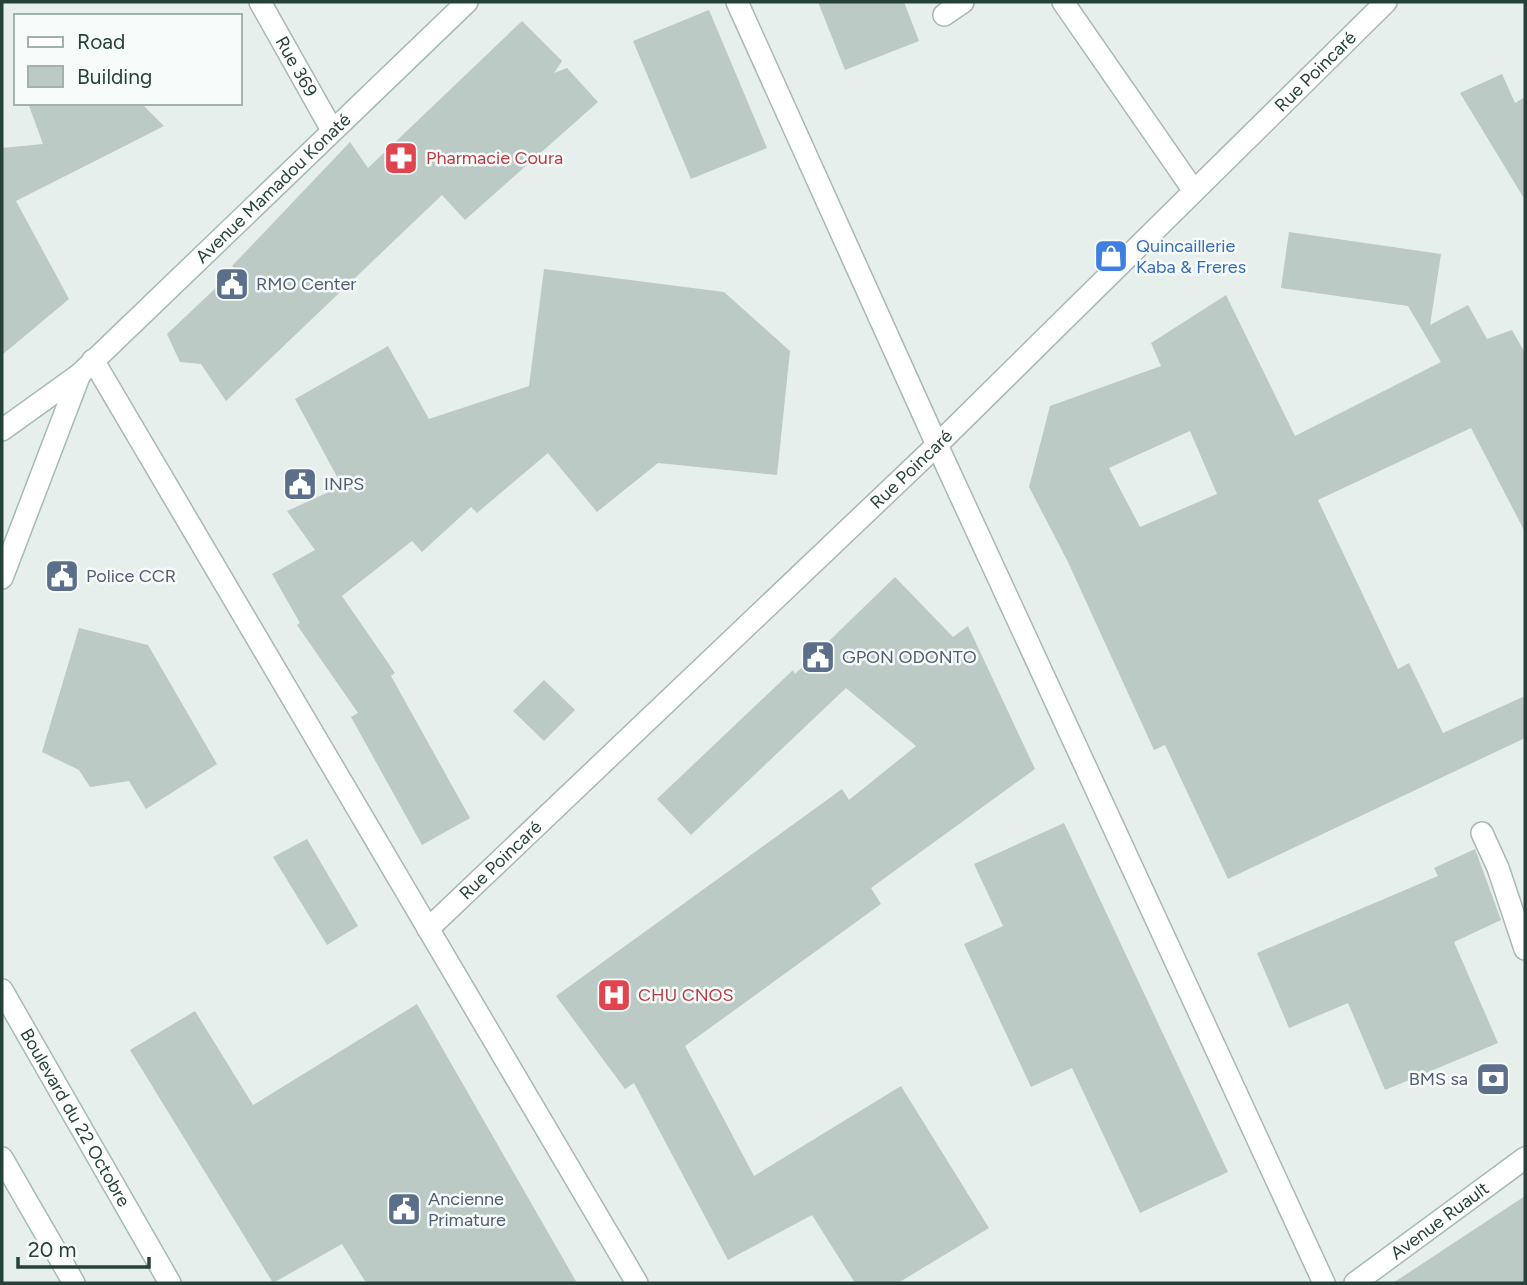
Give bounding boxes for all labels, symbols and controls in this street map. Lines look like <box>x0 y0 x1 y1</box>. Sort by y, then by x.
legend <box>14 14 242 105</box>
street label: Rue Poincaré <box>1270 27 1361 116</box>
text: Road <box>77 29 125 54</box>
street label: Rue 369 <box>271 32 322 101</box>
text: Building <box>77 64 152 89</box>
street label: Avenue Mamadou Konaté <box>191 109 356 268</box>
pharmacy icon: Pharmacie Coura <box>382 139 420 177</box>
place label: Pharmacie Coura <box>426 147 563 169</box>
place label: Quincaillerie Kaba & Freres <box>1136 235 1246 278</box>
shop icon: Quincaillerie Kaba & Freres <box>1092 237 1130 275</box>
public building icon: RMO Center <box>213 265 251 303</box>
place label: RMO Center <box>256 273 356 295</box>
street label: Rue Poincaré <box>866 425 957 514</box>
public building icon: INPS <box>281 465 319 503</box>
place label: INPS <box>324 473 364 495</box>
public building icon: Police CCR <box>43 557 81 595</box>
place label: Police CCR <box>86 565 176 587</box>
public building icon: GPON ODONTO <box>799 638 837 676</box>
place label: GPON ODONTO <box>842 646 977 668</box>
street label: Rue Poincaré <box>455 816 546 904</box>
hospital icon: CHU CNOS <box>595 976 633 1014</box>
place label: CHU CNOS <box>638 984 734 1006</box>
street label: Boulevard du 22 Octobre <box>15 1025 135 1211</box>
bank icon: BMS sa <box>1474 1060 1512 1098</box>
place label: BMS sa <box>1409 1068 1468 1090</box>
street label: Avenue Ruault <box>1386 1177 1493 1264</box>
place label: Ancienne Primature <box>428 1188 506 1231</box>
public building icon: Ancienne Primature <box>385 1190 423 1228</box>
scale bar <box>18 1226 149 1270</box>
text: 20 m <box>28 1237 76 1262</box>

